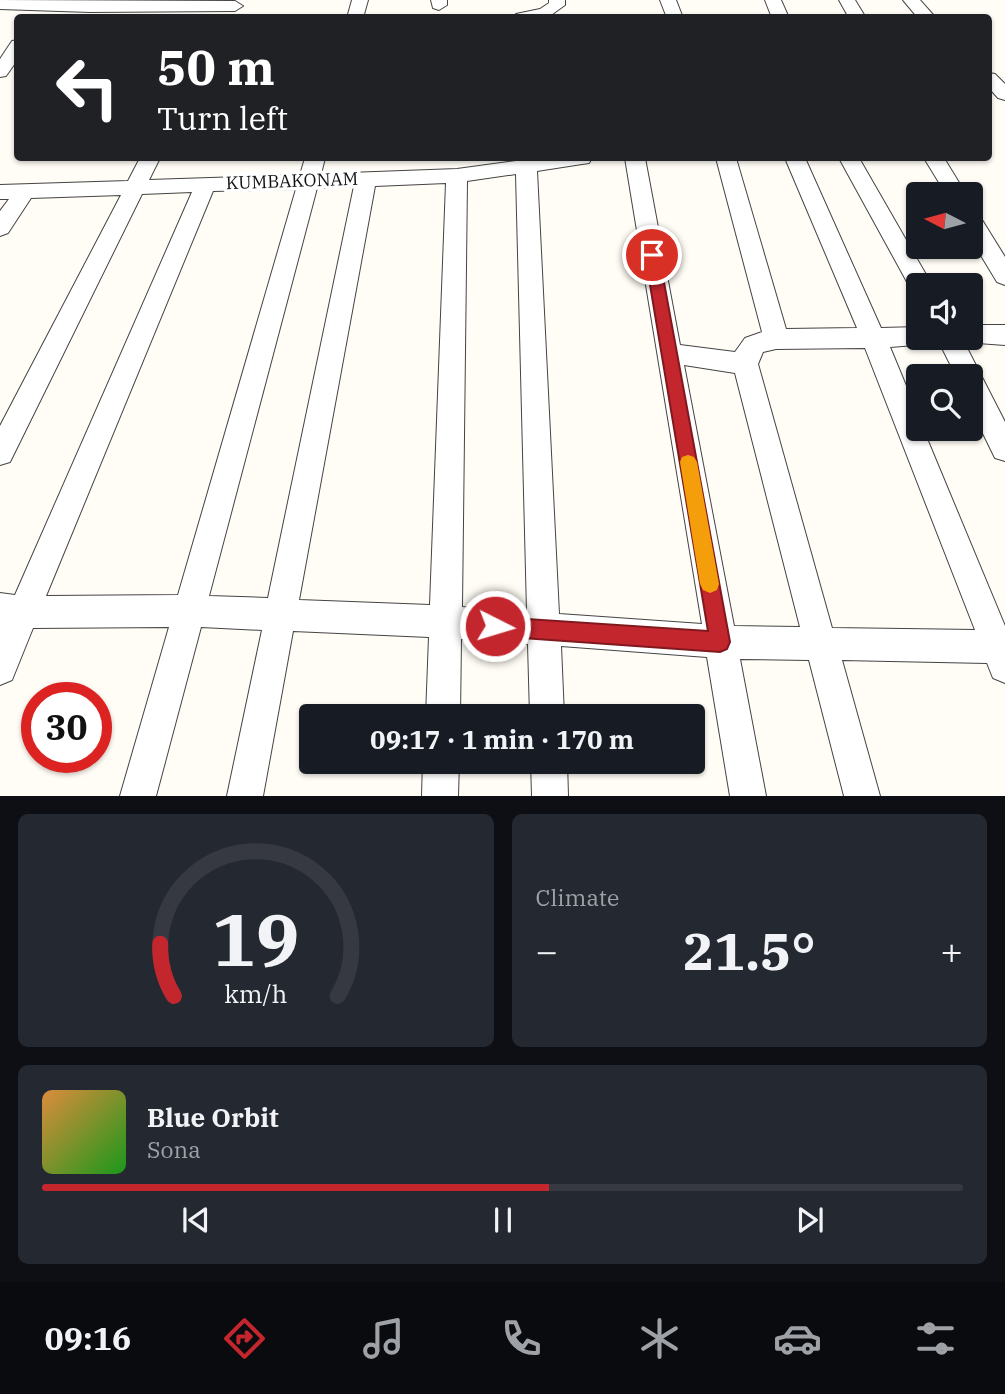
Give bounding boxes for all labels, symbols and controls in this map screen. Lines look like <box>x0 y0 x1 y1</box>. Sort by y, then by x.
text: 50 m <box>157 35 275 98</box>
icon: left <box>42 42 133 133</box>
text: Turn left <box>157 97 288 139</box>
street label: KUMBAKONAM <box>225 167 359 194</box>
north arrow <box>906 182 984 259</box>
map controls <box>906 182 983 441</box>
pin <box>622 225 682 285</box>
icon: arrive <box>633 236 671 274</box>
button: sound <box>906 273 983 350</box>
button: search <box>906 364 983 441</box>
position arrow <box>458 589 532 663</box>
speed limit sign: 30 <box>21 682 112 773</box>
text: 09:17 · 1 min · 170 m <box>370 722 634 756</box>
text: Climate <box>536 882 619 912</box>
text: 19 <box>212 892 299 987</box>
text: 21.5° <box>683 917 816 984</box>
text: − <box>536 926 558 975</box>
text: + <box>940 926 963 975</box>
text: km/h <box>224 977 287 1010</box>
text: Blue Orbit <box>147 1100 279 1134</box>
text: Sona <box>147 1134 201 1164</box>
icon: previous <box>177 1201 215 1239</box>
icon: pause <box>484 1201 522 1239</box>
icon: next <box>791 1201 829 1239</box>
icon: directions <box>220 1314 269 1363</box>
icon: music <box>359 1314 408 1363</box>
icon: phone <box>497 1314 546 1363</box>
icon: climate <box>635 1314 684 1363</box>
icon: car <box>773 1314 822 1363</box>
icon: filters <box>911 1314 960 1363</box>
text: 09:16 <box>45 1317 131 1359</box>

